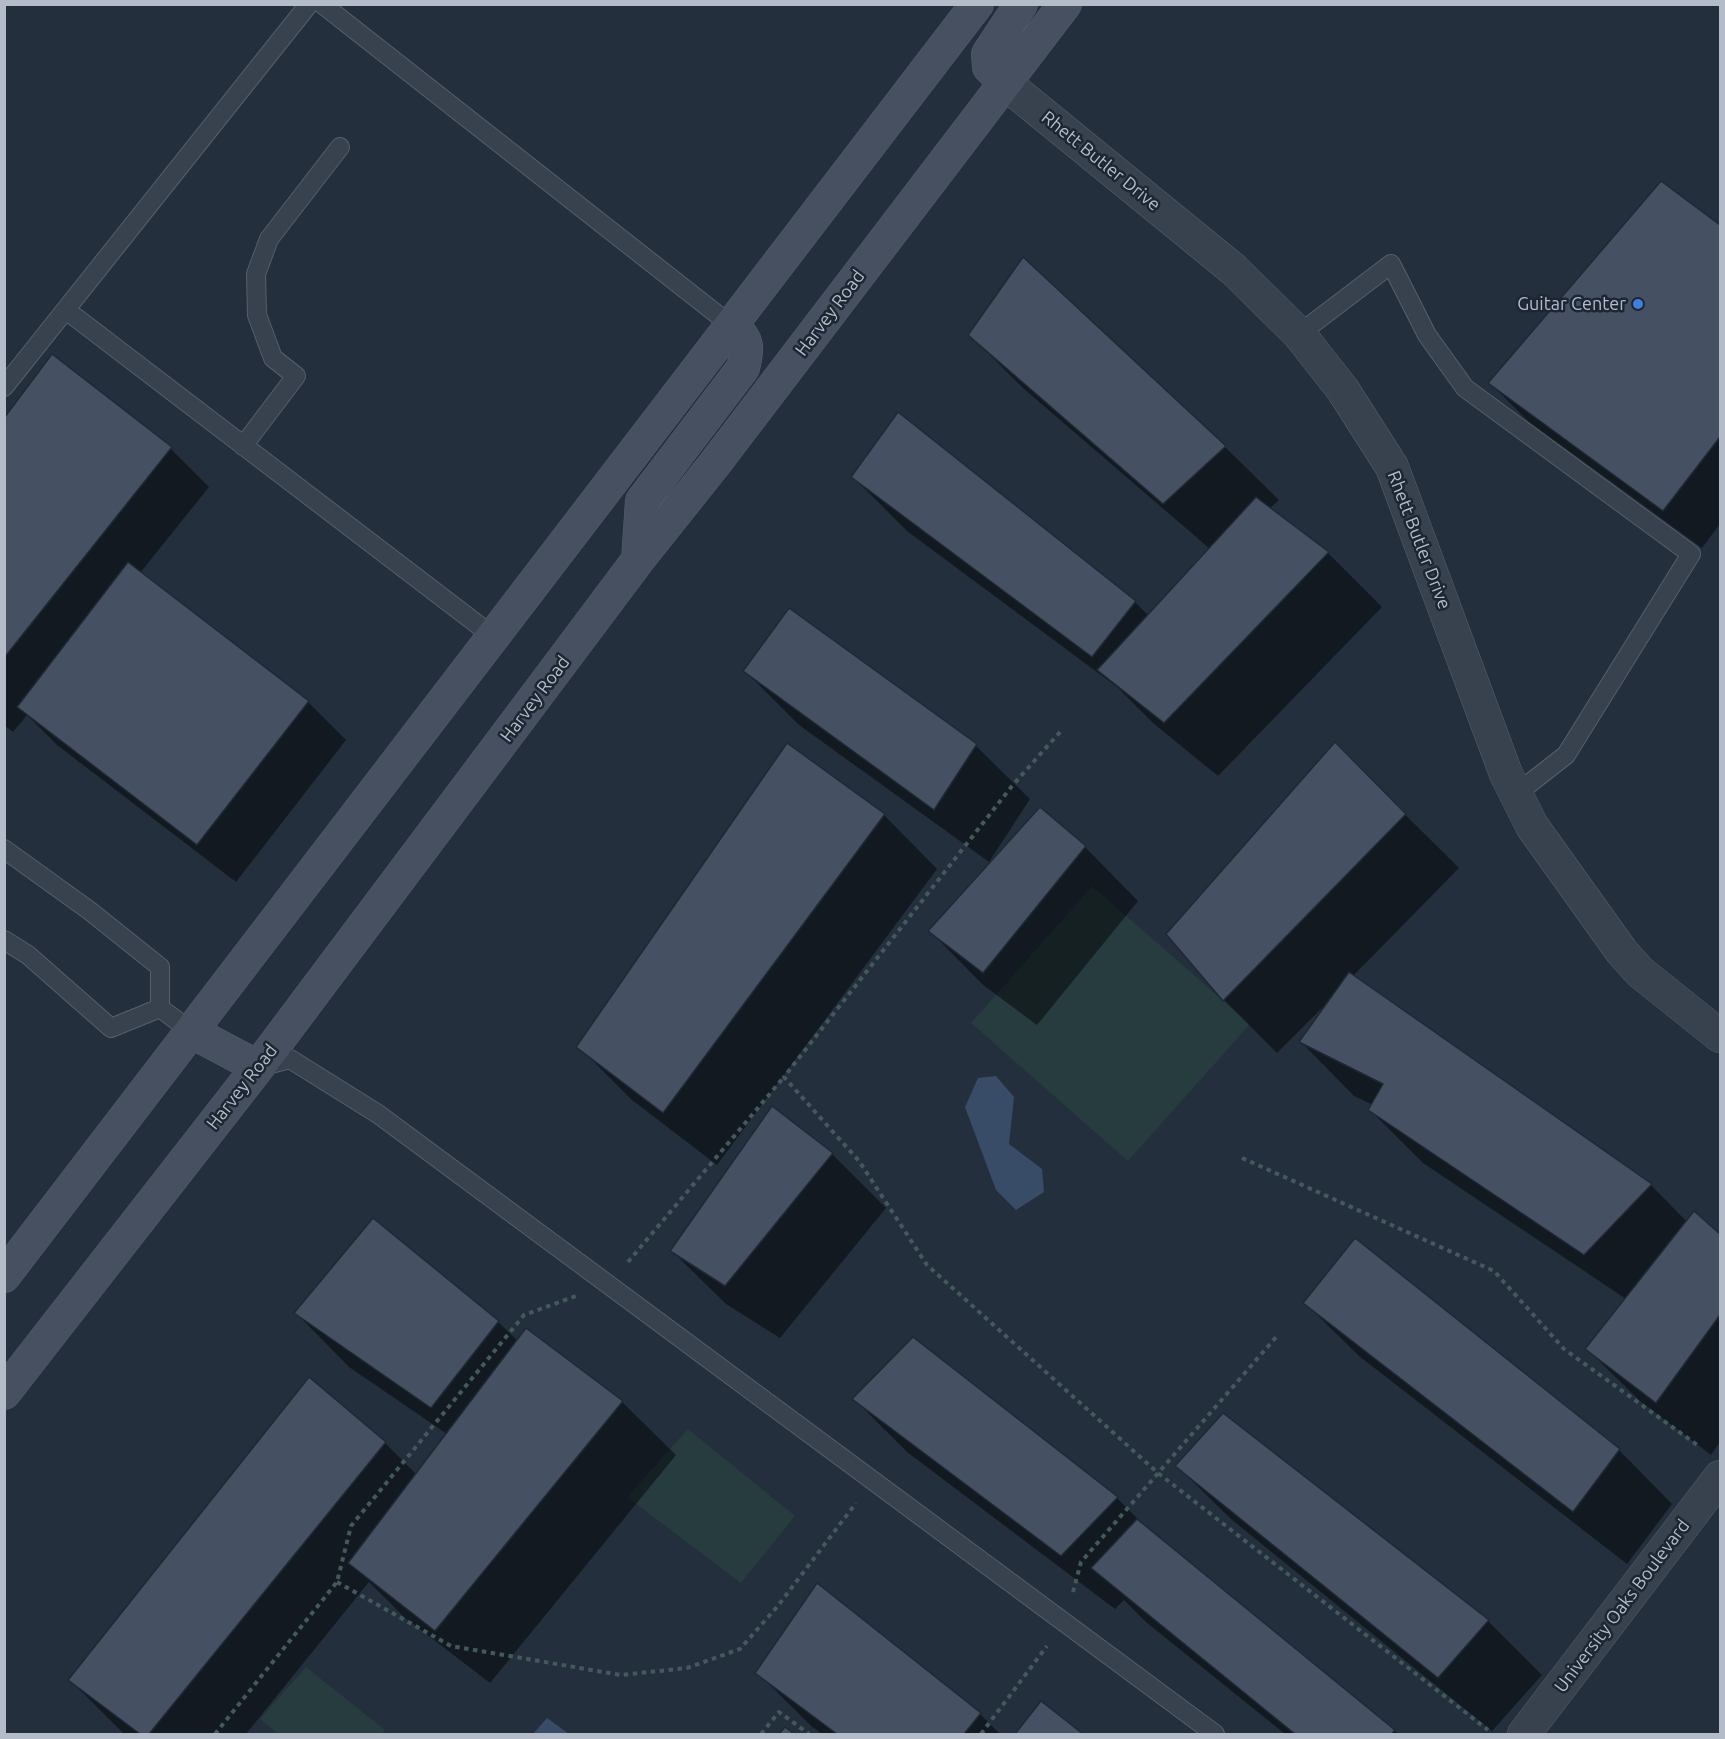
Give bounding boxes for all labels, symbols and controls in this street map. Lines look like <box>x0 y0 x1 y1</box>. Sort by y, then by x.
street label: Rhett Butler Drive <box>1037 106 1165 216</box>
street label: Harvey Road <box>791 266 869 360</box>
place label: Guitar Center <box>1517 293 1626 315</box>
marker: Guitar Center <box>1631 297 1645 311</box>
street label: Rhett Butler Drive <box>1383 468 1455 612</box>
street label: Harvey Road <box>496 652 574 746</box>
street label: Harvey Road <box>202 1040 282 1134</box>
street label: University Oaks Boulevard <box>1550 1515 1694 1697</box>

